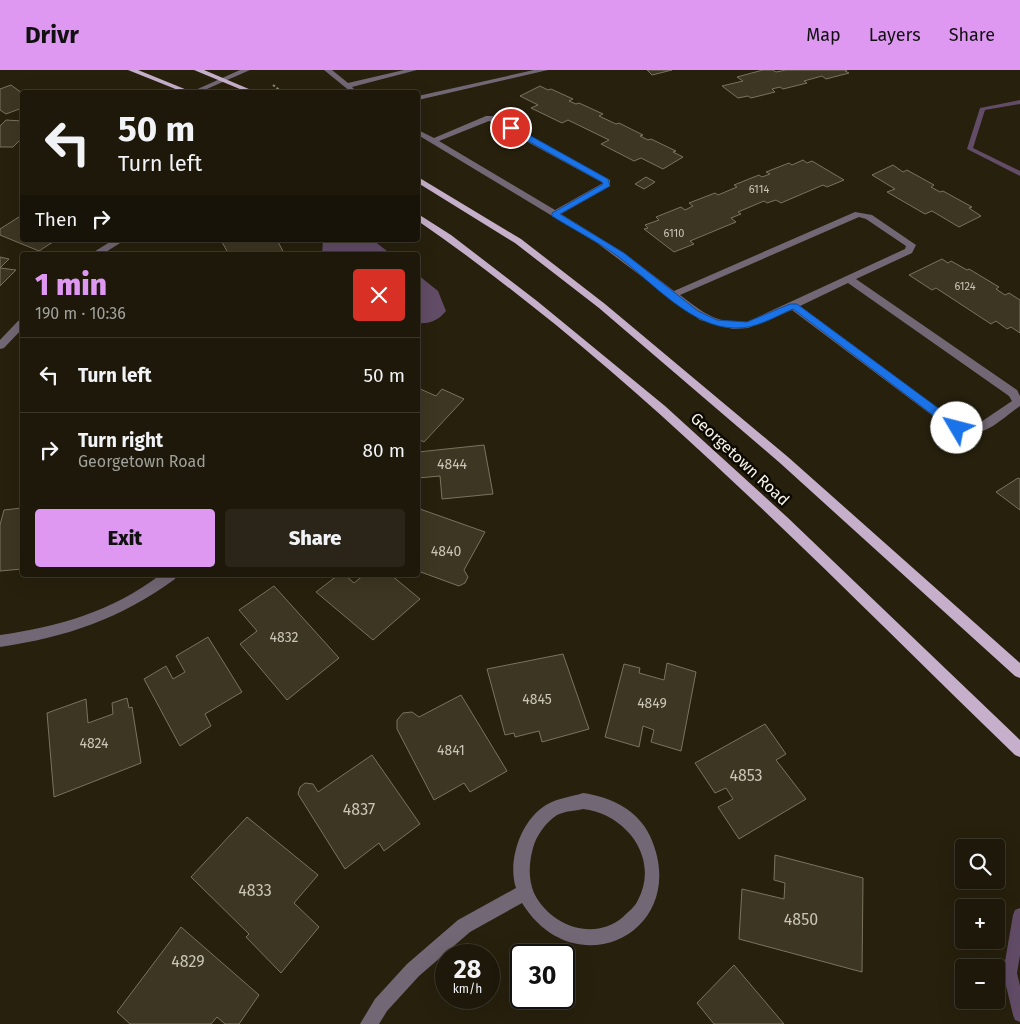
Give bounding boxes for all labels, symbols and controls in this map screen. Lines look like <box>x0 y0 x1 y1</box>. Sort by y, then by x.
text: Drivr <box>25 21 79 49</box>
text: Map <box>806 24 841 46</box>
text: Layers <box>869 24 921 46</box>
text: Share <box>949 24 995 46</box>
pin <box>490 107 532 149</box>
text: 50 m <box>118 108 195 150</box>
icon: left <box>35 110 100 175</box>
icon: arrive <box>497 114 525 142</box>
text: Turn left <box>118 150 202 177</box>
house number: 6114 <box>749 183 769 196</box>
icon: right <box>87 205 115 233</box>
text: Then <box>35 208 77 231</box>
house number: 6110 <box>664 227 684 240</box>
text: 1 min <box>35 267 107 303</box>
button: close <box>353 269 405 321</box>
house number: 6124 <box>954 280 976 293</box>
text: 190 m · 10:36 <box>35 304 126 323</box>
icon: left <box>35 361 63 389</box>
text: Turn left <box>78 364 152 387</box>
text: 50 m <box>364 364 405 387</box>
position arrow <box>930 401 982 453</box>
street label: Georgetown Road <box>687 408 793 510</box>
text: Turn right <box>78 429 163 452</box>
icon: right <box>35 436 63 464</box>
text: 80 m <box>363 439 405 462</box>
text: Georgetown Road <box>78 452 206 471</box>
house number: 4844 <box>437 456 468 473</box>
button: Exit <box>35 509 215 567</box>
button: Share <box>225 509 405 567</box>
house number: 4840 <box>431 543 461 560</box>
house number: 4832 <box>270 629 299 646</box>
house number: 4845 <box>522 691 552 708</box>
house number: 4849 <box>637 695 667 712</box>
house number: 4824 <box>79 735 109 752</box>
house number: 4841 <box>437 742 465 759</box>
house number: 4853 <box>729 766 763 785</box>
house number: 4837 <box>343 800 375 819</box>
map controls <box>955 839 1005 1009</box>
button: search <box>955 839 1005 889</box>
house number: 4833 <box>238 881 272 900</box>
button: + <box>955 899 1005 949</box>
house number: 4850 <box>784 910 818 929</box>
speed limit sign: 30 <box>510 944 575 1009</box>
house number: 4829 <box>171 952 205 971</box>
text: 28 <box>454 955 481 985</box>
button: − <box>955 959 1005 1009</box>
text: km/h <box>453 982 482 996</box>

